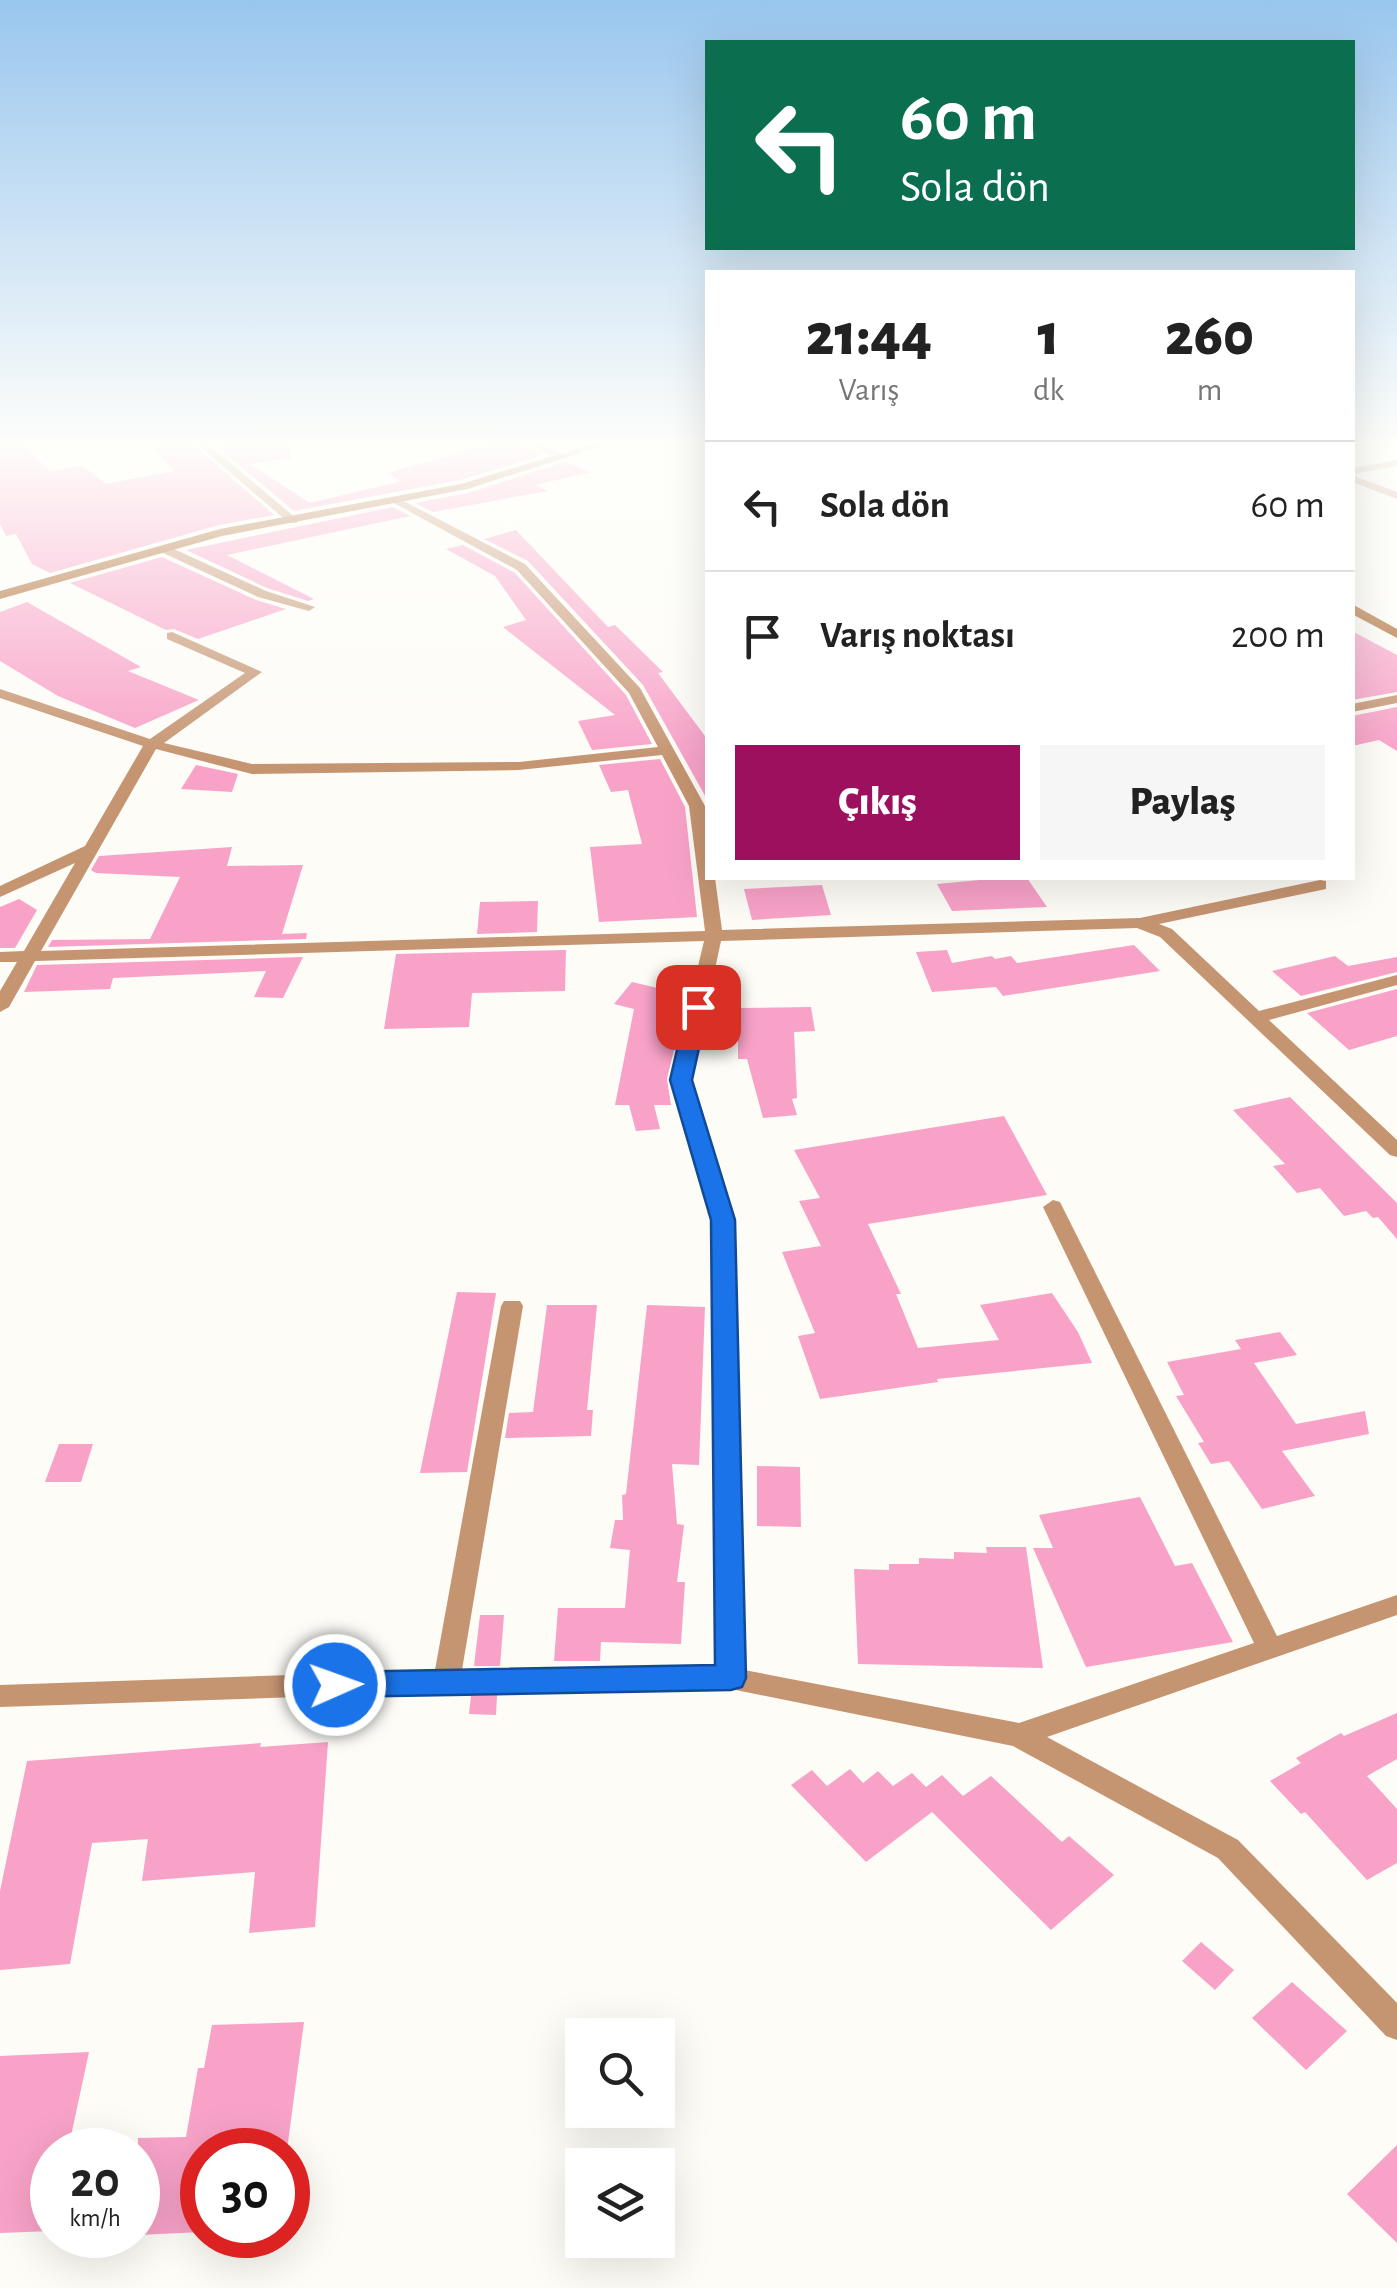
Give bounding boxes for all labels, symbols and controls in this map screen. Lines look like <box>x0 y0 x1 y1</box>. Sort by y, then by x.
icon: left <box>735 80 865 210</box>
text: 60 m <box>900 83 1037 153</box>
text: Sola dön <box>900 165 1050 210</box>
text: 21:44 <box>806 306 932 366</box>
text: 1 <box>1037 306 1060 366</box>
text: 260 <box>1165 306 1254 366</box>
text: Varış <box>839 374 899 406</box>
text: dk <box>1033 374 1064 406</box>
text: m <box>1197 374 1222 406</box>
icon: left <box>735 479 790 534</box>
text: Sola dön <box>820 487 950 525</box>
text: 60 m <box>1250 487 1325 525</box>
icon: arrive <box>735 609 790 664</box>
text: Varış noktası <box>820 617 1015 655</box>
text: 200 m <box>1231 617 1325 655</box>
button: Çıkış <box>735 745 1020 860</box>
button: Paylaş <box>1040 745 1325 860</box>
pin <box>656 965 741 1050</box>
icon: arrive <box>671 980 726 1035</box>
position arrow <box>283 1633 387 1737</box>
map controls <box>565 2018 675 2258</box>
button: search <box>565 2018 675 2128</box>
speed limit sign: 30 <box>180 2128 310 2258</box>
button: layers <box>565 2148 675 2258</box>
text: 20 <box>70 2156 120 2206</box>
text: km/h <box>69 2206 121 2231</box>

